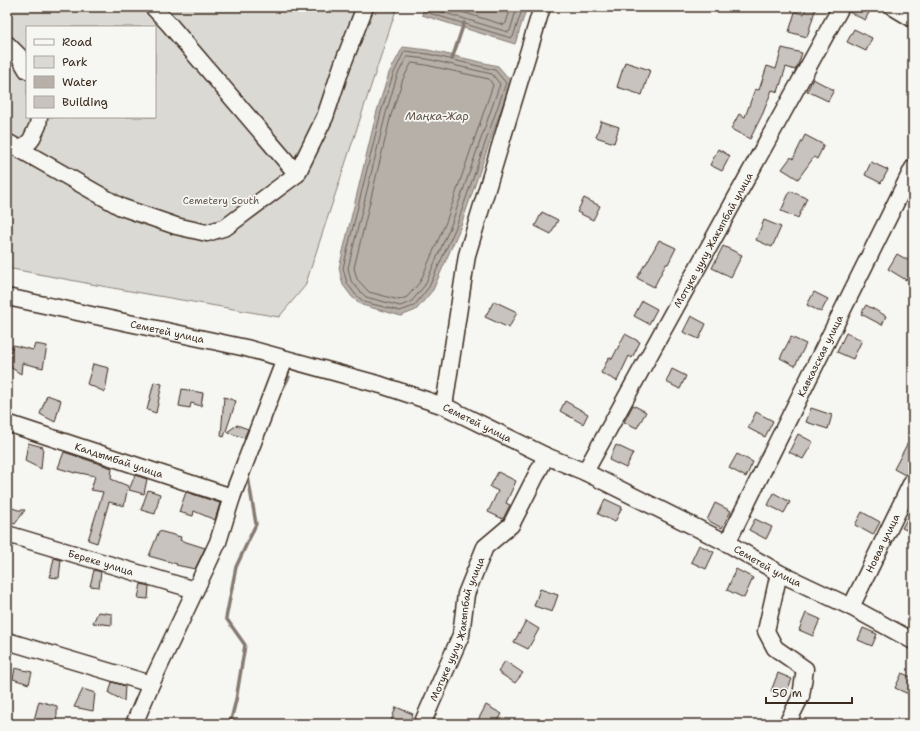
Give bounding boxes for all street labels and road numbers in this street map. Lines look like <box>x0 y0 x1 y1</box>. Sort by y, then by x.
street label: Мотуке уулу Жакыпбай улица <box>671 170 756 310</box>
street label: Кавказская улица <box>795 312 846 399</box>
street label: Семетей улица <box>129 318 206 346</box>
street label: Семетей улица <box>441 400 515 446</box>
street label: Калдымбай улица <box>73 440 165 481</box>
street label: Новая улица <box>863 511 903 575</box>
street label: Семетей улица <box>731 542 804 590</box>
street label: Береке улица <box>66 547 136 579</box>
street label: Мотуке уулу Жакыпбай улица <box>427 554 488 703</box>

